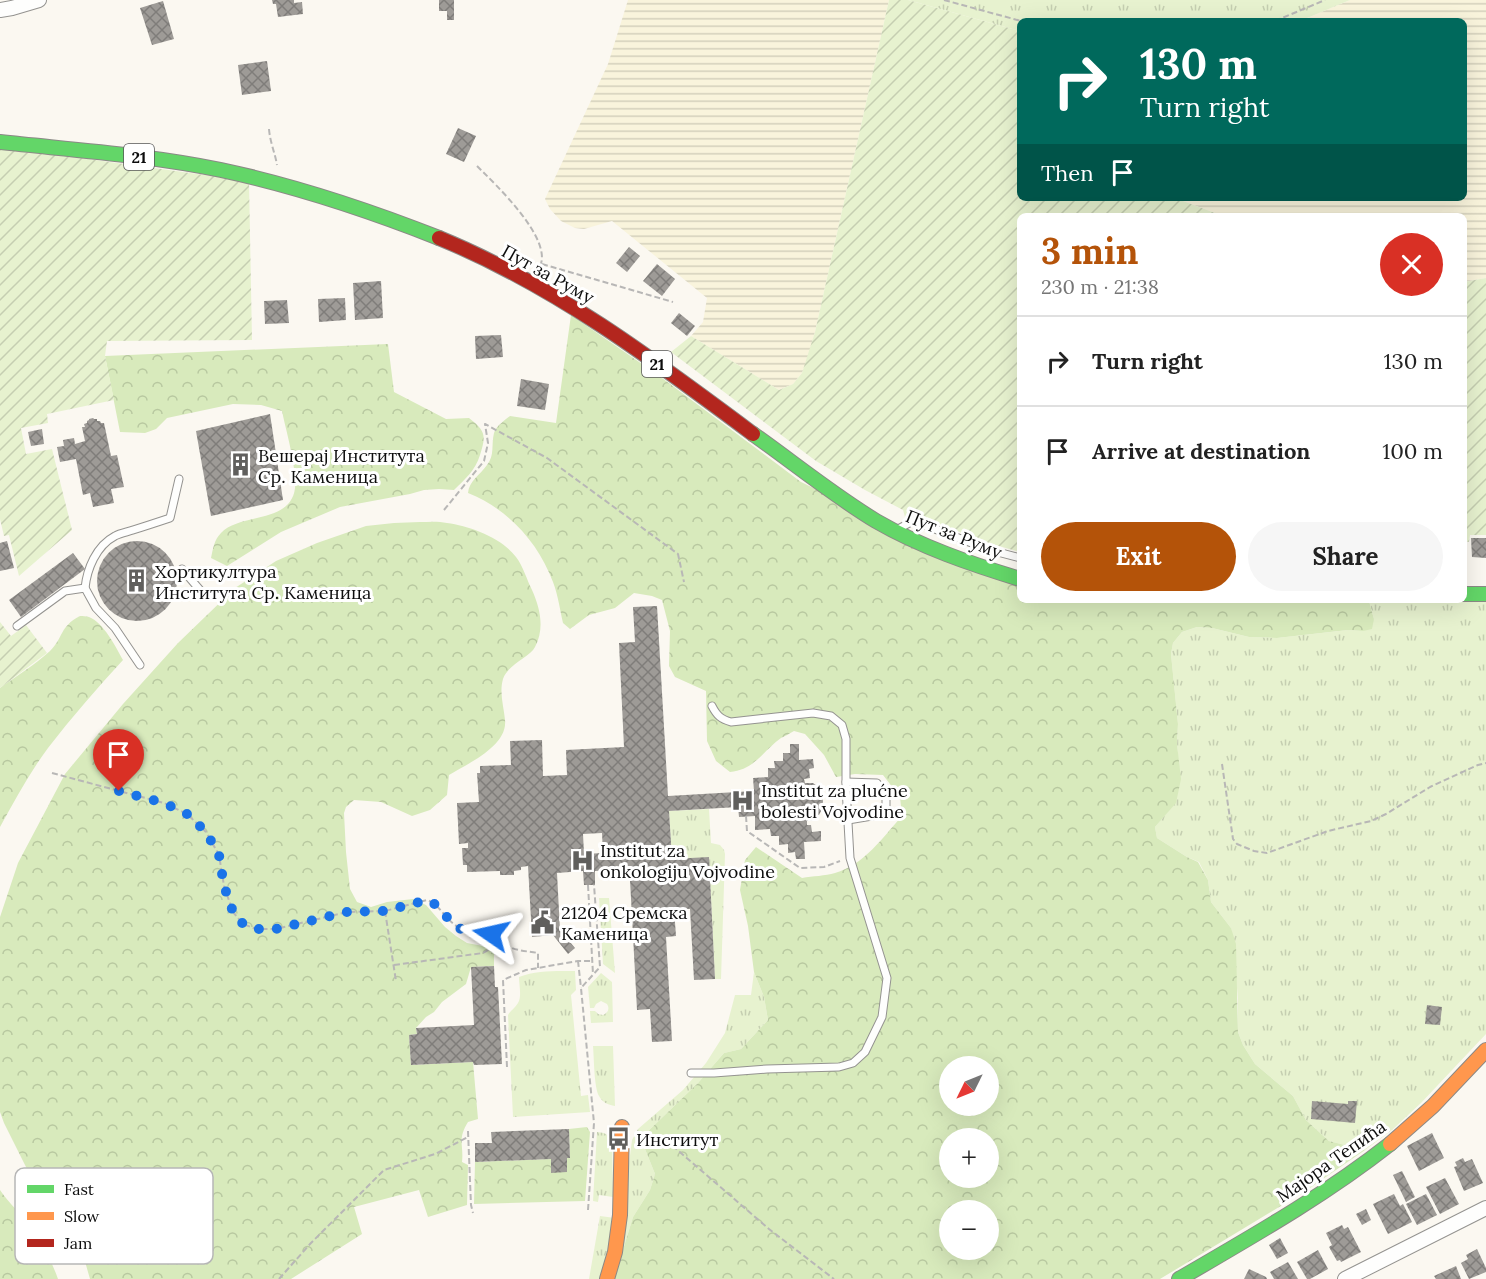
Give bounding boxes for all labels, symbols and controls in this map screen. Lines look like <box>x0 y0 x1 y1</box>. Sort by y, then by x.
text: 130 m <box>1140 37 1257 91</box>
icon: right <box>1041 42 1119 120</box>
text: Turn right <box>1140 90 1269 124</box>
road number: 21 <box>124 144 154 170</box>
icon: arrive <box>1106 156 1139 189</box>
text: Then <box>1041 159 1094 187</box>
text: 3 min <box>1041 228 1139 274</box>
button: close <box>1380 233 1443 296</box>
street label: Пут за Руму <box>498 239 599 309</box>
text: 230 m · 21:38 <box>1041 274 1159 299</box>
icon: right <box>1041 345 1074 378</box>
text: Turn right <box>1092 347 1203 375</box>
text: 130 m <box>1384 347 1443 375</box>
road number: 21 <box>642 351 672 377</box>
icon: arrive <box>1041 435 1074 468</box>
text: Arrive at destination <box>1092 437 1310 465</box>
text: 100 m <box>1382 437 1443 465</box>
place label: Вешерај Института Ср. Каменица <box>258 444 425 488</box>
building icon: Вешерај Института Ср. Каменица <box>227 452 253 478</box>
street label: Пут за Руму <box>902 504 1006 564</box>
button: Exit <box>1041 522 1236 591</box>
button: Share <box>1248 522 1443 591</box>
place label: Хортикултура Института Ср. Каменица <box>155 560 371 604</box>
building icon: Хортикултура Института Ср. Каменица <box>124 568 150 594</box>
pin <box>93 729 144 791</box>
icon: arrive <box>102 738 135 771</box>
place label: Institut za plućne bolesti Vojvodine <box>761 779 908 823</box>
hospital icon: Institut za plućne bolesti Vojvodine <box>730 787 756 813</box>
place label: Institut za onkologiju Vojvodine <box>600 839 775 883</box>
hospital icon: Institut za onkologiju Vojvodine <box>569 847 595 873</box>
place label: 21204 Сремска Каменица <box>561 901 687 945</box>
position arrow <box>459 902 523 966</box>
public building icon: 21204 Сремска Каменица <box>530 909 556 935</box>
north arrow <box>939 1056 999 1116</box>
map controls <box>939 1056 999 1260</box>
street label: Мајора Тепића <box>1272 1115 1390 1207</box>
bus stop icon: Институт <box>605 1126 631 1152</box>
place label: Институт <box>636 1128 718 1151</box>
button: + <box>939 1128 999 1188</box>
legend <box>15 1168 213 1264</box>
text: Fast <box>64 1179 95 1199</box>
button: − <box>939 1200 999 1260</box>
text: Slow <box>64 1206 100 1226</box>
text: Jam <box>63 1233 92 1253</box>

